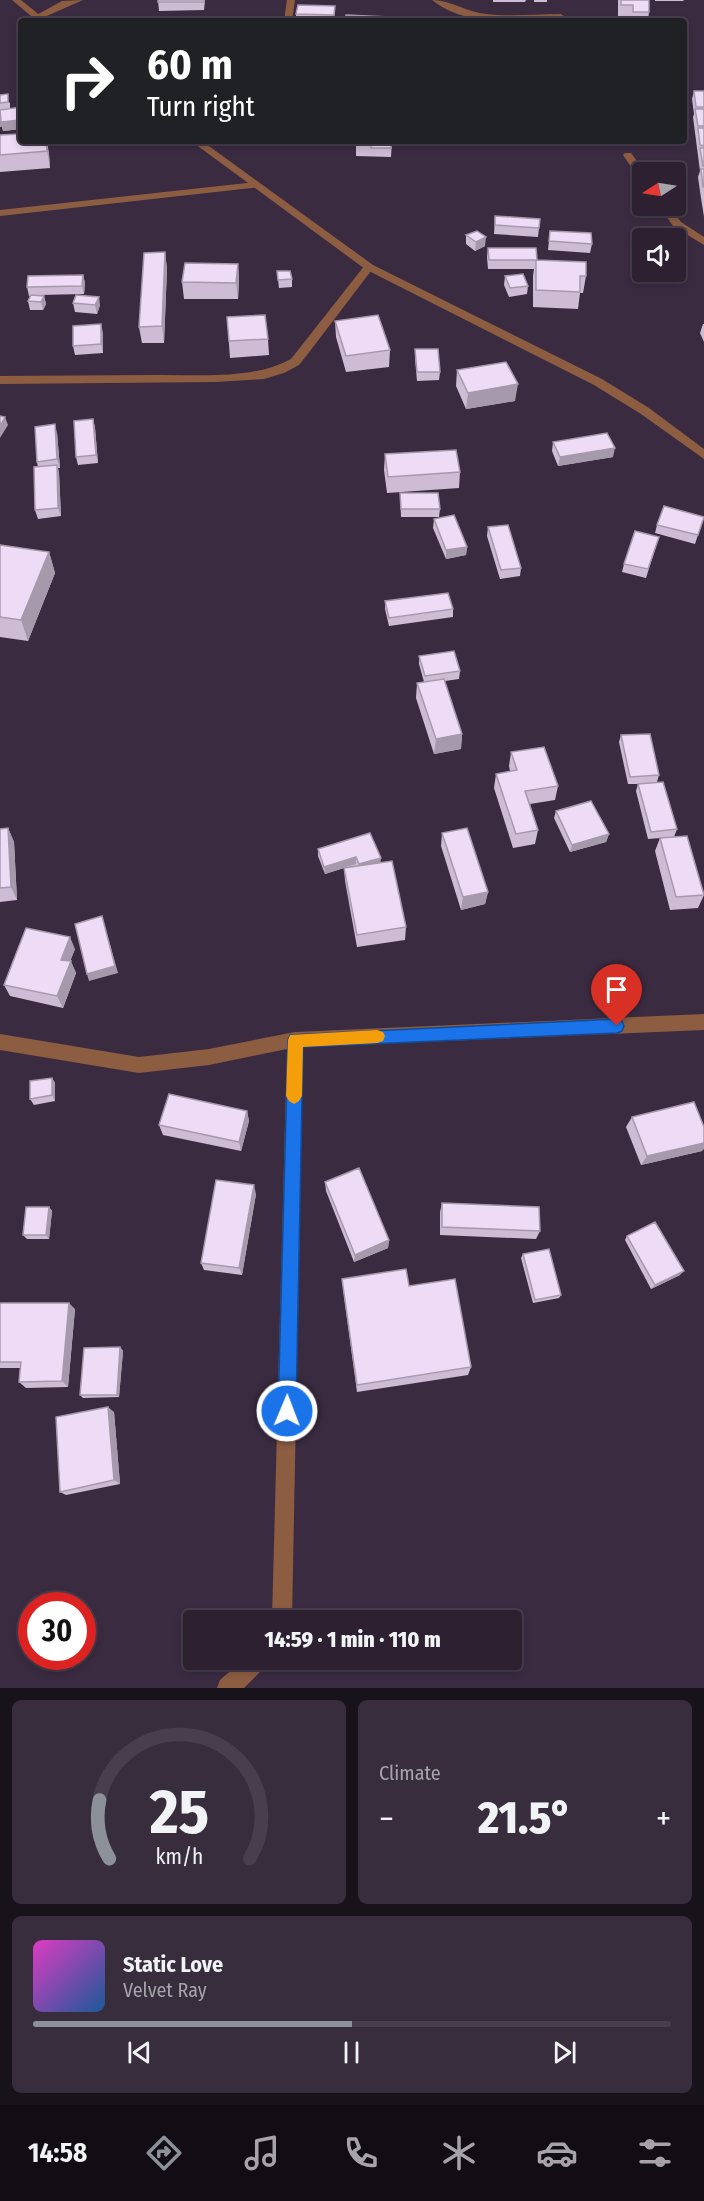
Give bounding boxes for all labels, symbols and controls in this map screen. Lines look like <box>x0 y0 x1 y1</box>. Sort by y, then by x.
text: 60 m <box>147 40 233 90</box>
icon: right <box>48 42 126 120</box>
text: Turn right <box>147 91 255 123</box>
north arrow <box>632 162 686 216</box>
map controls <box>632 162 686 282</box>
button: sound <box>632 228 686 282</box>
pin <box>591 964 642 1026</box>
icon: arrive <box>600 973 633 1006</box>
position arrow <box>255 1379 319 1443</box>
speed limit sign: 30 <box>18 1592 96 1670</box>
text: 14:59 · 1 min · 110 m <box>264 1626 441 1653</box>
text: Climate <box>379 1761 441 1785</box>
text: 25 <box>148 1775 209 1850</box>
text: 21.5° <box>478 1791 572 1845</box>
text: − <box>379 1799 394 1839</box>
text: + <box>656 1799 671 1839</box>
text: km/h <box>155 1844 203 1870</box>
text: Static Love <box>123 1951 223 1978</box>
text: Velvet Ray <box>123 1978 207 2002</box>
icon: previous <box>123 2036 156 2069</box>
icon: pause <box>335 2036 368 2069</box>
icon: next <box>548 2036 581 2069</box>
icon: directions <box>143 2132 185 2174</box>
icon: music <box>241 2132 283 2174</box>
icon: phone <box>340 2132 382 2174</box>
icon: climate <box>438 2132 480 2174</box>
icon: car <box>536 2132 578 2174</box>
icon: filters <box>634 2132 676 2174</box>
text: 14:58 <box>28 2137 87 2169</box>

